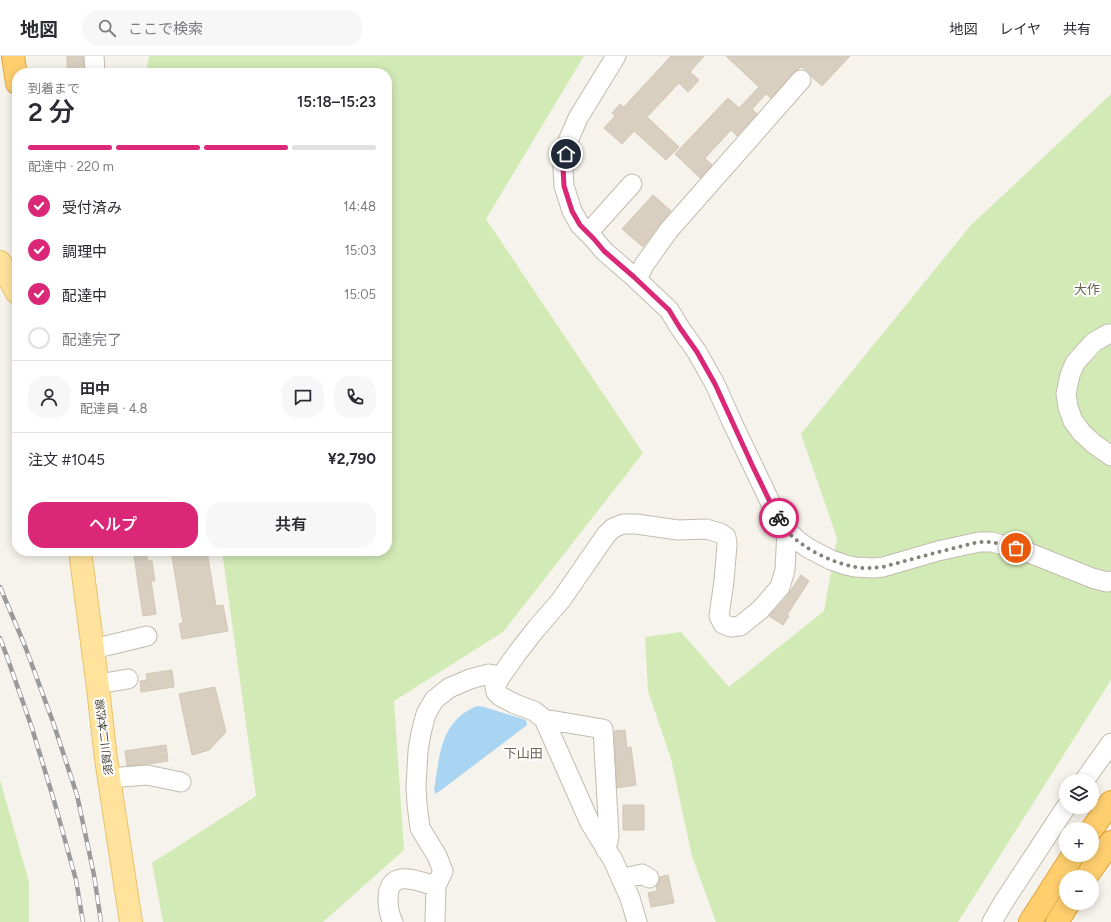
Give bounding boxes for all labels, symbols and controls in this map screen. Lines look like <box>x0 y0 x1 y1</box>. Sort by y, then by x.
search box <box>82 10 362 46</box>
icon: search <box>96 17 118 39</box>
text: 地図 <box>20 18 58 41</box>
text: ここで検索 <box>128 20 203 38</box>
text: 地図 <box>949 21 977 38</box>
text: レイヤ <box>999 21 1041 38</box>
text: 共有 <box>1063 21 1091 38</box>
text: 到着まで <box>28 81 80 96</box>
text: 15:18–15:23 <box>297 93 376 111</box>
text: 2 分 <box>28 96 75 128</box>
pin <box>549 137 583 171</box>
icon: home <box>555 143 577 165</box>
text: 配達中 · 220 m <box>28 159 114 174</box>
icon: check <box>28 195 50 217</box>
text: 受付済み <box>62 199 122 217</box>
text: 14:48 <box>343 199 376 214</box>
icon: check <box>28 239 50 261</box>
text: 調理中 <box>62 243 107 261</box>
text: 15:03 <box>344 243 376 258</box>
district label: 大作 <box>1074 282 1100 297</box>
icon: check <box>28 283 50 305</box>
text: 配達中 <box>62 287 107 305</box>
text: 15:05 <box>344 287 376 302</box>
text: 配達完了 <box>62 331 122 349</box>
button: person <box>28 376 70 418</box>
button: chat <box>282 376 324 418</box>
button: phone <box>334 376 376 418</box>
text: 田中 <box>80 380 110 398</box>
text: 配達員 · 4.8 <box>80 401 147 416</box>
text: ¥2,790 <box>328 450 376 468</box>
text: 注文 #1045 <box>28 451 105 469</box>
courier <box>759 498 799 538</box>
button: ヘルプ <box>28 502 198 548</box>
button: 共有 <box>206 502 376 548</box>
icon: bike <box>768 507 790 529</box>
pin <box>999 531 1033 565</box>
icon: bag <box>1005 537 1027 559</box>
street label: 須賀川二本松線 <box>93 698 116 776</box>
district label: 下山田 <box>503 746 543 761</box>
map controls <box>1059 774 1099 910</box>
button: layers <box>1059 774 1099 814</box>
button: + <box>1059 822 1099 862</box>
button: − <box>1059 870 1099 910</box>

